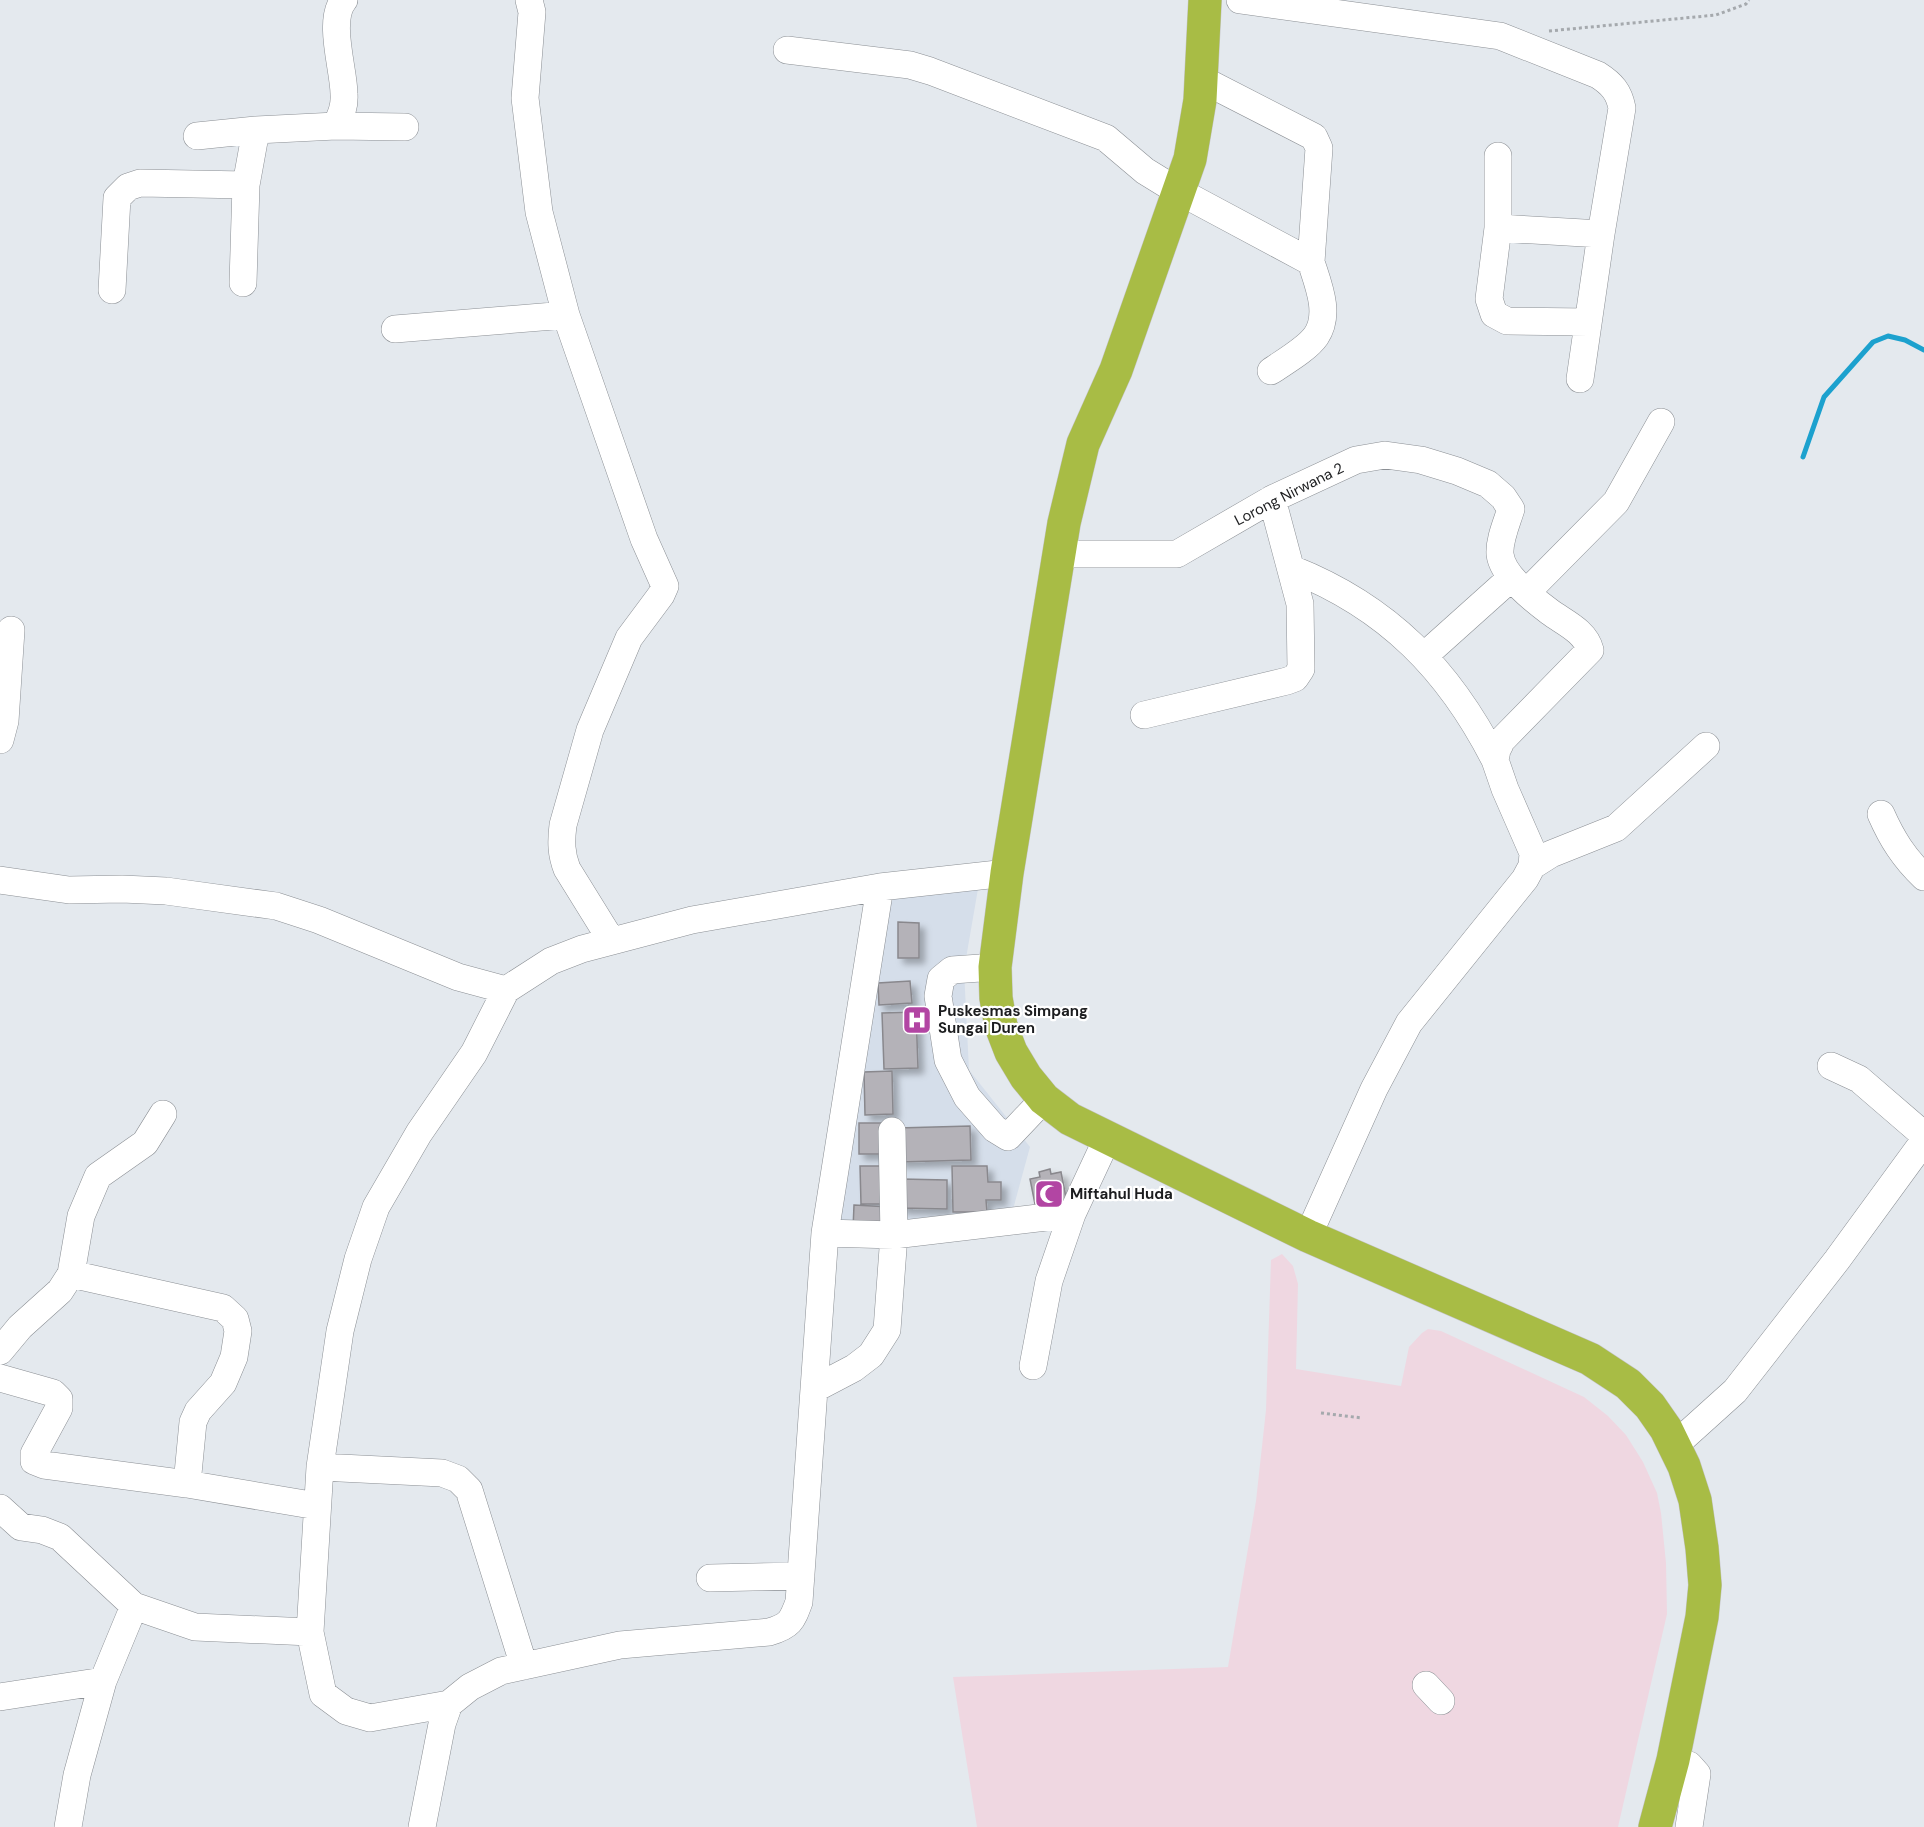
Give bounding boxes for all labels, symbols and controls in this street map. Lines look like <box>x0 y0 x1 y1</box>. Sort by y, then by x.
street label: Lorong Nirwana 2 <box>1231 458 1347 530</box>
place label: Puskesmas Simpang Sungai Duren <box>938 1001 1088 1038</box>
hospital icon: Puskesmas Simpang Sungai Duren <box>901 1004 933 1036</box>
mosque icon: Miftahul Huda <box>1033 1178 1065 1210</box>
place label: Miftahul Huda <box>1070 1184 1173 1204</box>

